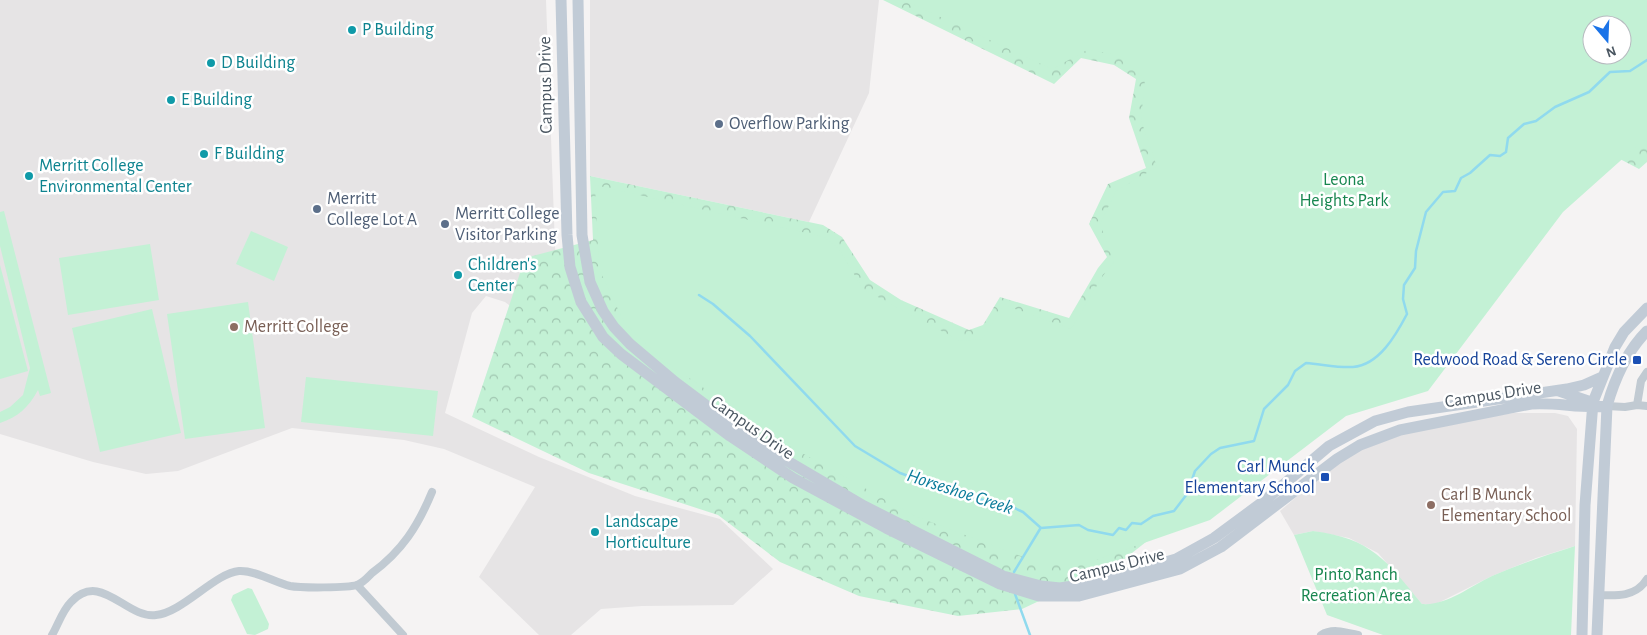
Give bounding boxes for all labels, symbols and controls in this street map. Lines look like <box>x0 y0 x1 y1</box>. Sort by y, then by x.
north arrow <box>1582 15 1632 65</box>
place label: P Building <box>362 21 434 39</box>
marker: P Building <box>346 24 358 36</box>
street label: Campus Drive <box>536 36 556 134</box>
text: N <box>1604 43 1618 60</box>
place label: D Building <box>221 54 295 72</box>
marker: D Building <box>205 57 217 69</box>
place label: E Building <box>181 91 252 109</box>
marker: E Building <box>165 94 177 106</box>
place label: Overflow Parking <box>729 115 850 133</box>
marker: Overflow Parking <box>713 118 725 130</box>
place label: F Building <box>214 145 284 163</box>
marker: F Building <box>198 148 210 160</box>
place label: Merritt College Environmental Center <box>39 157 192 196</box>
marker: Merritt College Environmental Center <box>23 170 35 182</box>
park label: Leona Heights Park <box>1299 171 1389 210</box>
place label: Merritt College Lot A <box>327 190 418 229</box>
marker: Merritt College Lot A <box>311 203 323 215</box>
place label: Merritt College Visitor Parking <box>455 205 560 244</box>
marker: Merritt College Visitor Parking <box>439 218 451 230</box>
place label: Children's Center <box>468 256 537 295</box>
marker: Children's Center <box>452 269 464 281</box>
place label: Merritt College <box>244 318 349 336</box>
marker: Merritt College <box>228 321 240 333</box>
place label: Redwood Road & Sereno Circle <box>1413 351 1627 369</box>
marker: Redwood Road & Sereno Circle <box>1631 354 1643 366</box>
street label: Campus Drive <box>1444 378 1542 412</box>
street label: Campus Drive <box>707 393 797 463</box>
place label: Carl Munck Elementary School <box>1185 458 1316 497</box>
water label: Horseshoe Creek <box>905 466 1016 518</box>
marker: Carl Munck Elementary School <box>1319 471 1331 483</box>
place label: Carl B Munck Elementary School <box>1441 486 1572 525</box>
marker: Carl B Munck Elementary School <box>1425 499 1437 511</box>
place label: Landscape Horticulture <box>605 513 691 552</box>
marker: Landscape Horticulture <box>589 526 601 538</box>
street label: Campus Drive <box>1068 545 1166 587</box>
park label: Pinto Ranch Recreation Area <box>1301 566 1411 605</box>

